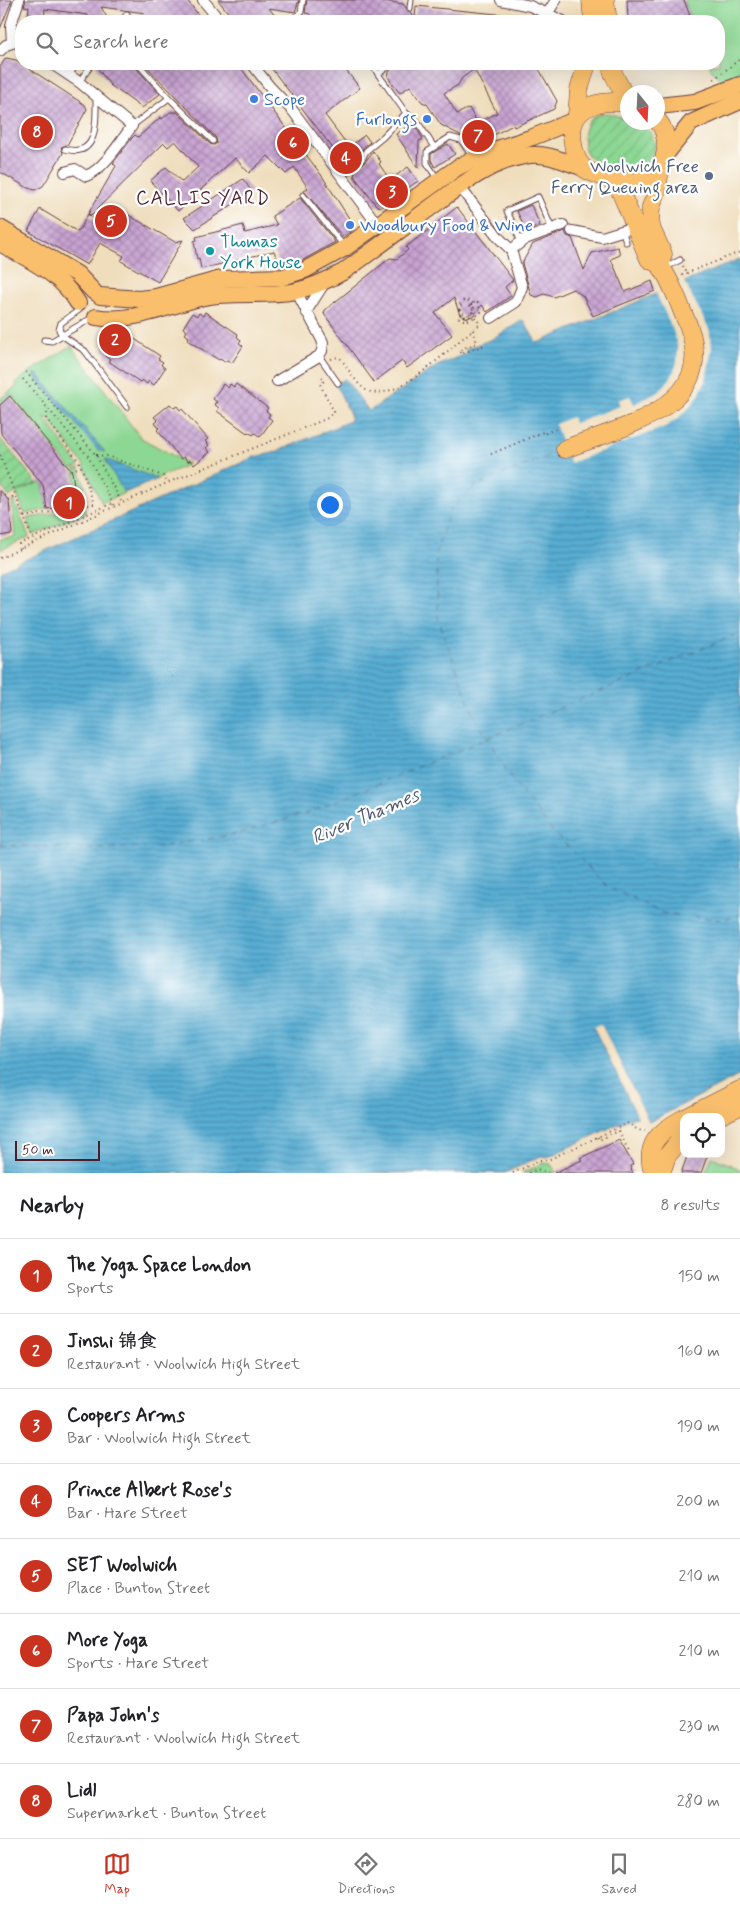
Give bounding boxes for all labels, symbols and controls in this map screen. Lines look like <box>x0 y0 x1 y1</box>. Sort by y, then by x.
search box <box>15 15 725 70</box>
icon: search <box>33 29 61 57</box>
text: Search here <box>73 30 169 55</box>
north arrow <box>620 85 665 130</box>
place label: Scope <box>264 88 305 112</box>
marker: Scope <box>248 93 260 105</box>
place label: Furlongs <box>356 108 417 134</box>
pin: 8 <box>21 113 53 151</box>
marker: Furlongs <box>421 113 433 125</box>
pin: 7 <box>462 117 494 155</box>
pin: 6 <box>277 124 309 162</box>
pin: 4 <box>330 139 362 177</box>
place label: Woolwich Free Ferry Queuing area <box>551 155 699 202</box>
marker: Woolwich Free Ferry Queuing area <box>703 170 715 182</box>
pin: 3 <box>376 173 408 211</box>
district label: CALLIS YARD <box>136 186 270 211</box>
pin: 5 <box>95 202 127 240</box>
place label: Woodbury Food & Wine <box>360 214 533 238</box>
marker: Woodbury Food & Wine <box>344 219 356 231</box>
place label: Thomas York House <box>220 230 302 275</box>
marker: Thomas York House <box>204 245 216 257</box>
pin: 2 <box>99 321 131 359</box>
pin: 1 <box>53 484 85 522</box>
your location <box>317 492 343 518</box>
water label: River Thames <box>308 782 424 850</box>
map controls <box>680 1113 725 1158</box>
button: locate <box>680 1113 725 1158</box>
scale bar <box>15 1138 100 1161</box>
text: 50 m <box>22 1141 53 1159</box>
text: Nearby <box>20 1192 84 1220</box>
text: 8 results <box>660 1195 720 1216</box>
text: The Yoga Space London <box>67 1253 251 1278</box>
text: 1 <box>32 1266 40 1287</box>
text: 150 m <box>678 1266 720 1287</box>
text: Sports <box>67 1278 113 1299</box>
text: Jinshi 锦食 <box>67 1329 156 1354</box>
text: 2 <box>32 1341 40 1362</box>
text: 160 m <box>677 1341 720 1362</box>
text: Restaurant · Woolwich High Street <box>67 1354 300 1375</box>
text: Coopers Arms <box>67 1403 185 1428</box>
text: 3 <box>32 1416 40 1437</box>
text: 190 m <box>677 1416 720 1437</box>
text: Bar · Woolwich High Street <box>67 1428 251 1449</box>
text: Prince Albert Rose's <box>67 1478 232 1503</box>
text: 4 <box>31 1491 41 1512</box>
text: 200 m <box>676 1491 720 1512</box>
text: Bar · Hare Street <box>67 1503 188 1524</box>
text: SET Woolwich <box>67 1553 177 1578</box>
text: 5 <box>31 1566 41 1587</box>
text: 210 m <box>679 1566 720 1587</box>
text: Place · Bunton Street <box>67 1578 210 1599</box>
text: More Yoga <box>67 1628 148 1653</box>
text: 6 <box>32 1641 40 1662</box>
text: 210 m <box>679 1641 720 1662</box>
text: Sports · Hare Street <box>67 1653 209 1674</box>
text: Papa John's <box>67 1703 159 1728</box>
text: 7 <box>31 1716 41 1737</box>
text: 230 m <box>679 1716 720 1737</box>
text: Restaurant · Woolwich High Street <box>67 1728 300 1749</box>
text: Lidl <box>67 1778 96 1803</box>
text: 8 <box>31 1791 41 1812</box>
text: 280 m <box>677 1791 720 1812</box>
text: Supermarket · Bunton Street <box>67 1803 266 1824</box>
tab: Map <box>103 1850 131 1898</box>
tab: Directions <box>338 1850 395 1898</box>
tab: Saved <box>601 1850 637 1898</box>

